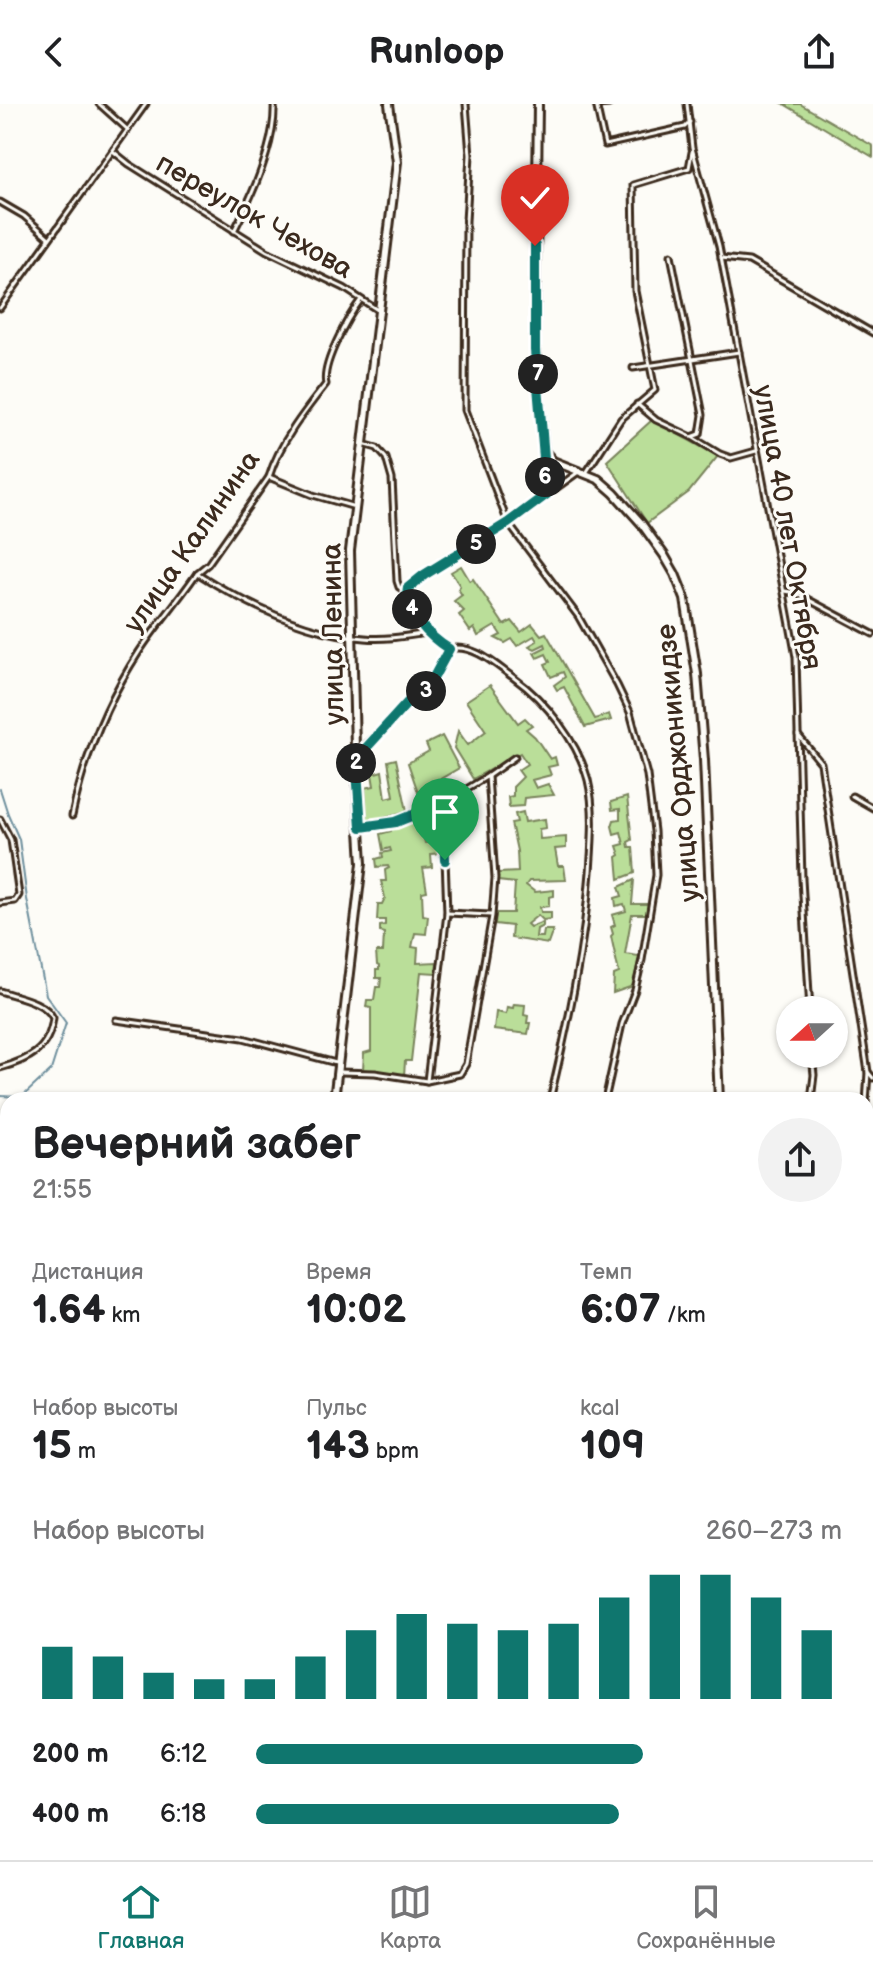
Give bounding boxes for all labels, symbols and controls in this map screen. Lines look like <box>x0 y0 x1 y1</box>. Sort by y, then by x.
icon: back <box>32 30 76 74</box>
icon: share <box>797 30 841 74</box>
text: Runloop <box>369 31 504 74</box>
street label: переулок Чехова <box>150 147 359 286</box>
pin <box>501 164 569 246</box>
icon: check <box>513 176 557 220</box>
pin: 7 <box>518 354 558 394</box>
text: 7 <box>532 360 544 387</box>
street label: улица 40 лет Октября <box>746 382 829 672</box>
street label: улица Калинина <box>117 444 268 639</box>
pin: 6 <box>525 457 565 497</box>
text: 6 <box>538 463 552 490</box>
pin: 5 <box>456 524 496 564</box>
text: 5 <box>470 530 482 557</box>
street label: улица Ленина <box>315 542 352 725</box>
pin: 4 <box>392 589 432 629</box>
text: 4 <box>406 595 418 622</box>
street label: улица Орджоникидзе <box>650 623 707 903</box>
pin: 3 <box>406 671 446 711</box>
text: 3 <box>420 677 432 704</box>
pin: 2 <box>336 743 376 783</box>
text: 2 <box>349 749 363 776</box>
pin <box>411 778 479 860</box>
icon: arrive <box>423 790 467 834</box>
north arrow <box>776 996 848 1068</box>
map controls <box>776 996 848 1068</box>
text: Вечерний забег <box>32 1118 361 1171</box>
button: share <box>758 1118 842 1202</box>
text: 21:55 <box>32 1175 92 1206</box>
text: Дистанция <box>32 1259 143 1286</box>
text: Время <box>306 1259 371 1286</box>
text: Темп <box>580 1259 632 1286</box>
text: 1.64 <box>32 1286 105 1334</box>
text: 10:02 <box>306 1286 406 1334</box>
text: 6:07 <box>580 1286 661 1334</box>
text: km <box>105 1302 140 1329</box>
text: /km <box>661 1302 706 1329</box>
text: Набор высоты <box>32 1395 178 1422</box>
text: Пульс <box>306 1395 367 1422</box>
text: kcal <box>580 1395 619 1422</box>
text: 15 <box>32 1422 72 1470</box>
text: 143 <box>306 1422 370 1470</box>
text: 109 <box>580 1422 645 1470</box>
text: m <box>72 1438 96 1465</box>
text: bpm <box>370 1438 419 1465</box>
text: Набор высоты <box>32 1516 205 1547</box>
text: 260–273 m <box>706 1516 842 1547</box>
text: 200 m <box>32 1739 109 1770</box>
text: 6:12 <box>160 1739 207 1770</box>
text: 400 m <box>32 1799 109 1830</box>
text: 6:18 <box>160 1799 206 1830</box>
tab: Главная <box>98 1880 184 1955</box>
tab: Карта <box>379 1880 441 1955</box>
tab: Сохранённые <box>636 1880 775 1955</box>

